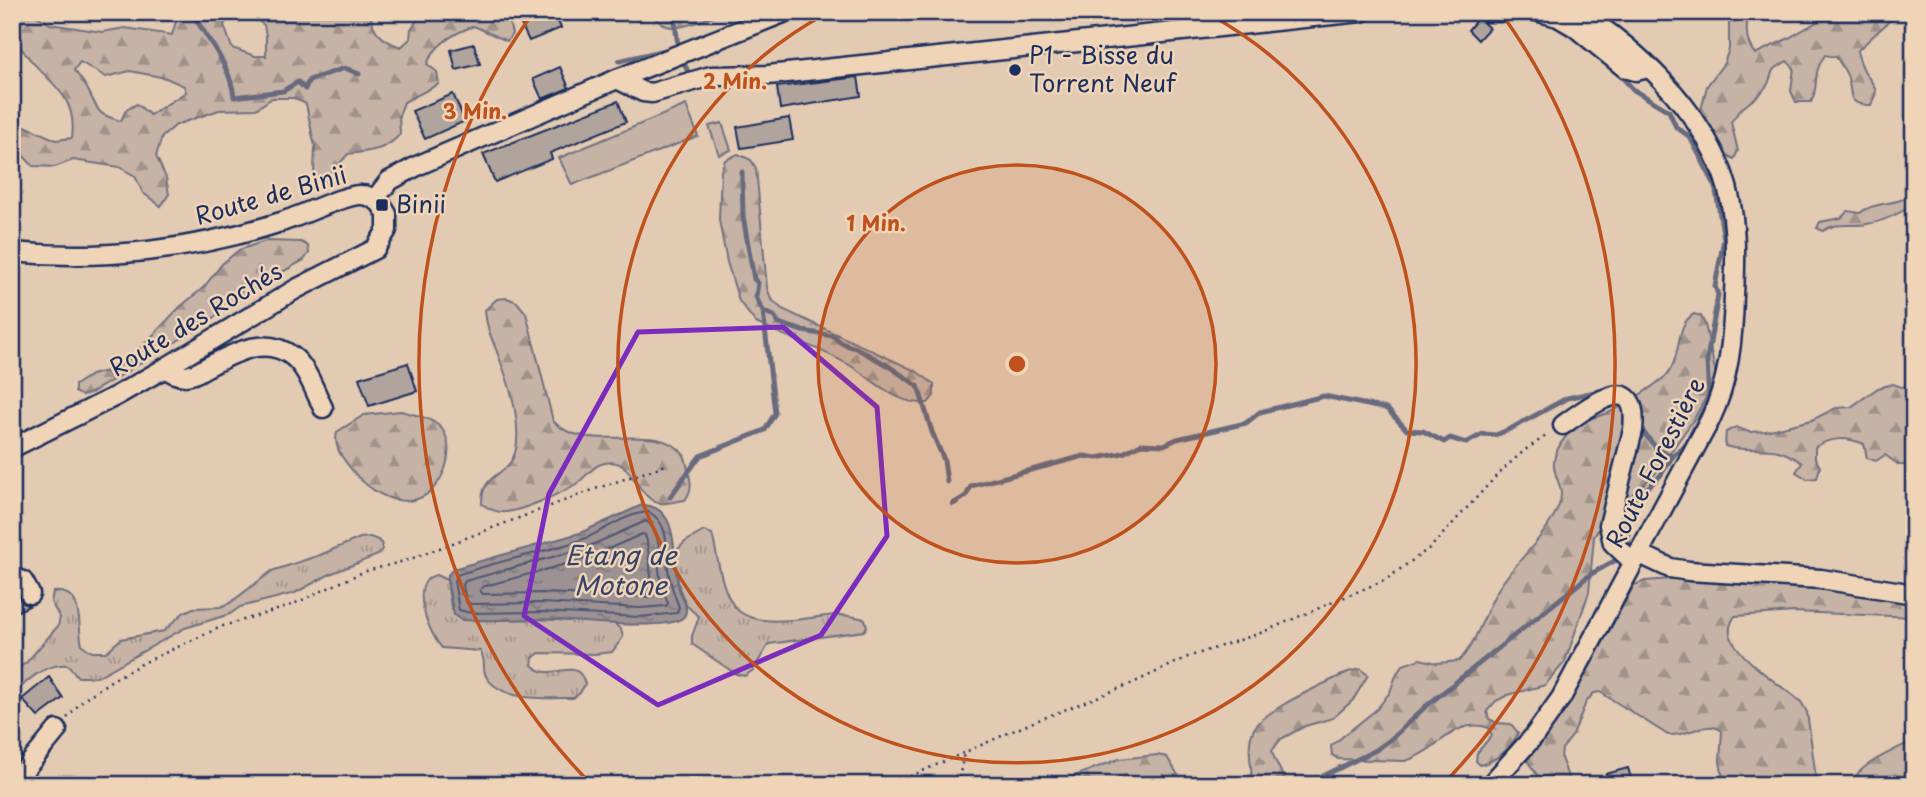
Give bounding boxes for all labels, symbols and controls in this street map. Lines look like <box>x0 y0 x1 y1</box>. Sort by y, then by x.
place label: P1 - Bisse du Torrent Neuf <box>1029 36 1178 100</box>
marker: P1 - Bisse du Torrent Neuf <box>1007 62 1023 78</box>
text: 2 Min. <box>703 64 767 96</box>
text: 3 Min. <box>443 94 507 126</box>
street label: Route de Binii <box>190 155 351 233</box>
place label: Binii <box>396 185 446 221</box>
marker: Binii <box>374 197 390 213</box>
text: 1 Min. <box>846 206 906 238</box>
street label: Route des Rochés <box>101 252 288 384</box>
centre of rings <box>1005 352 1029 376</box>
street label: Route Forestière <box>1596 370 1713 554</box>
water label: Etang de Motone <box>565 535 679 604</box>

